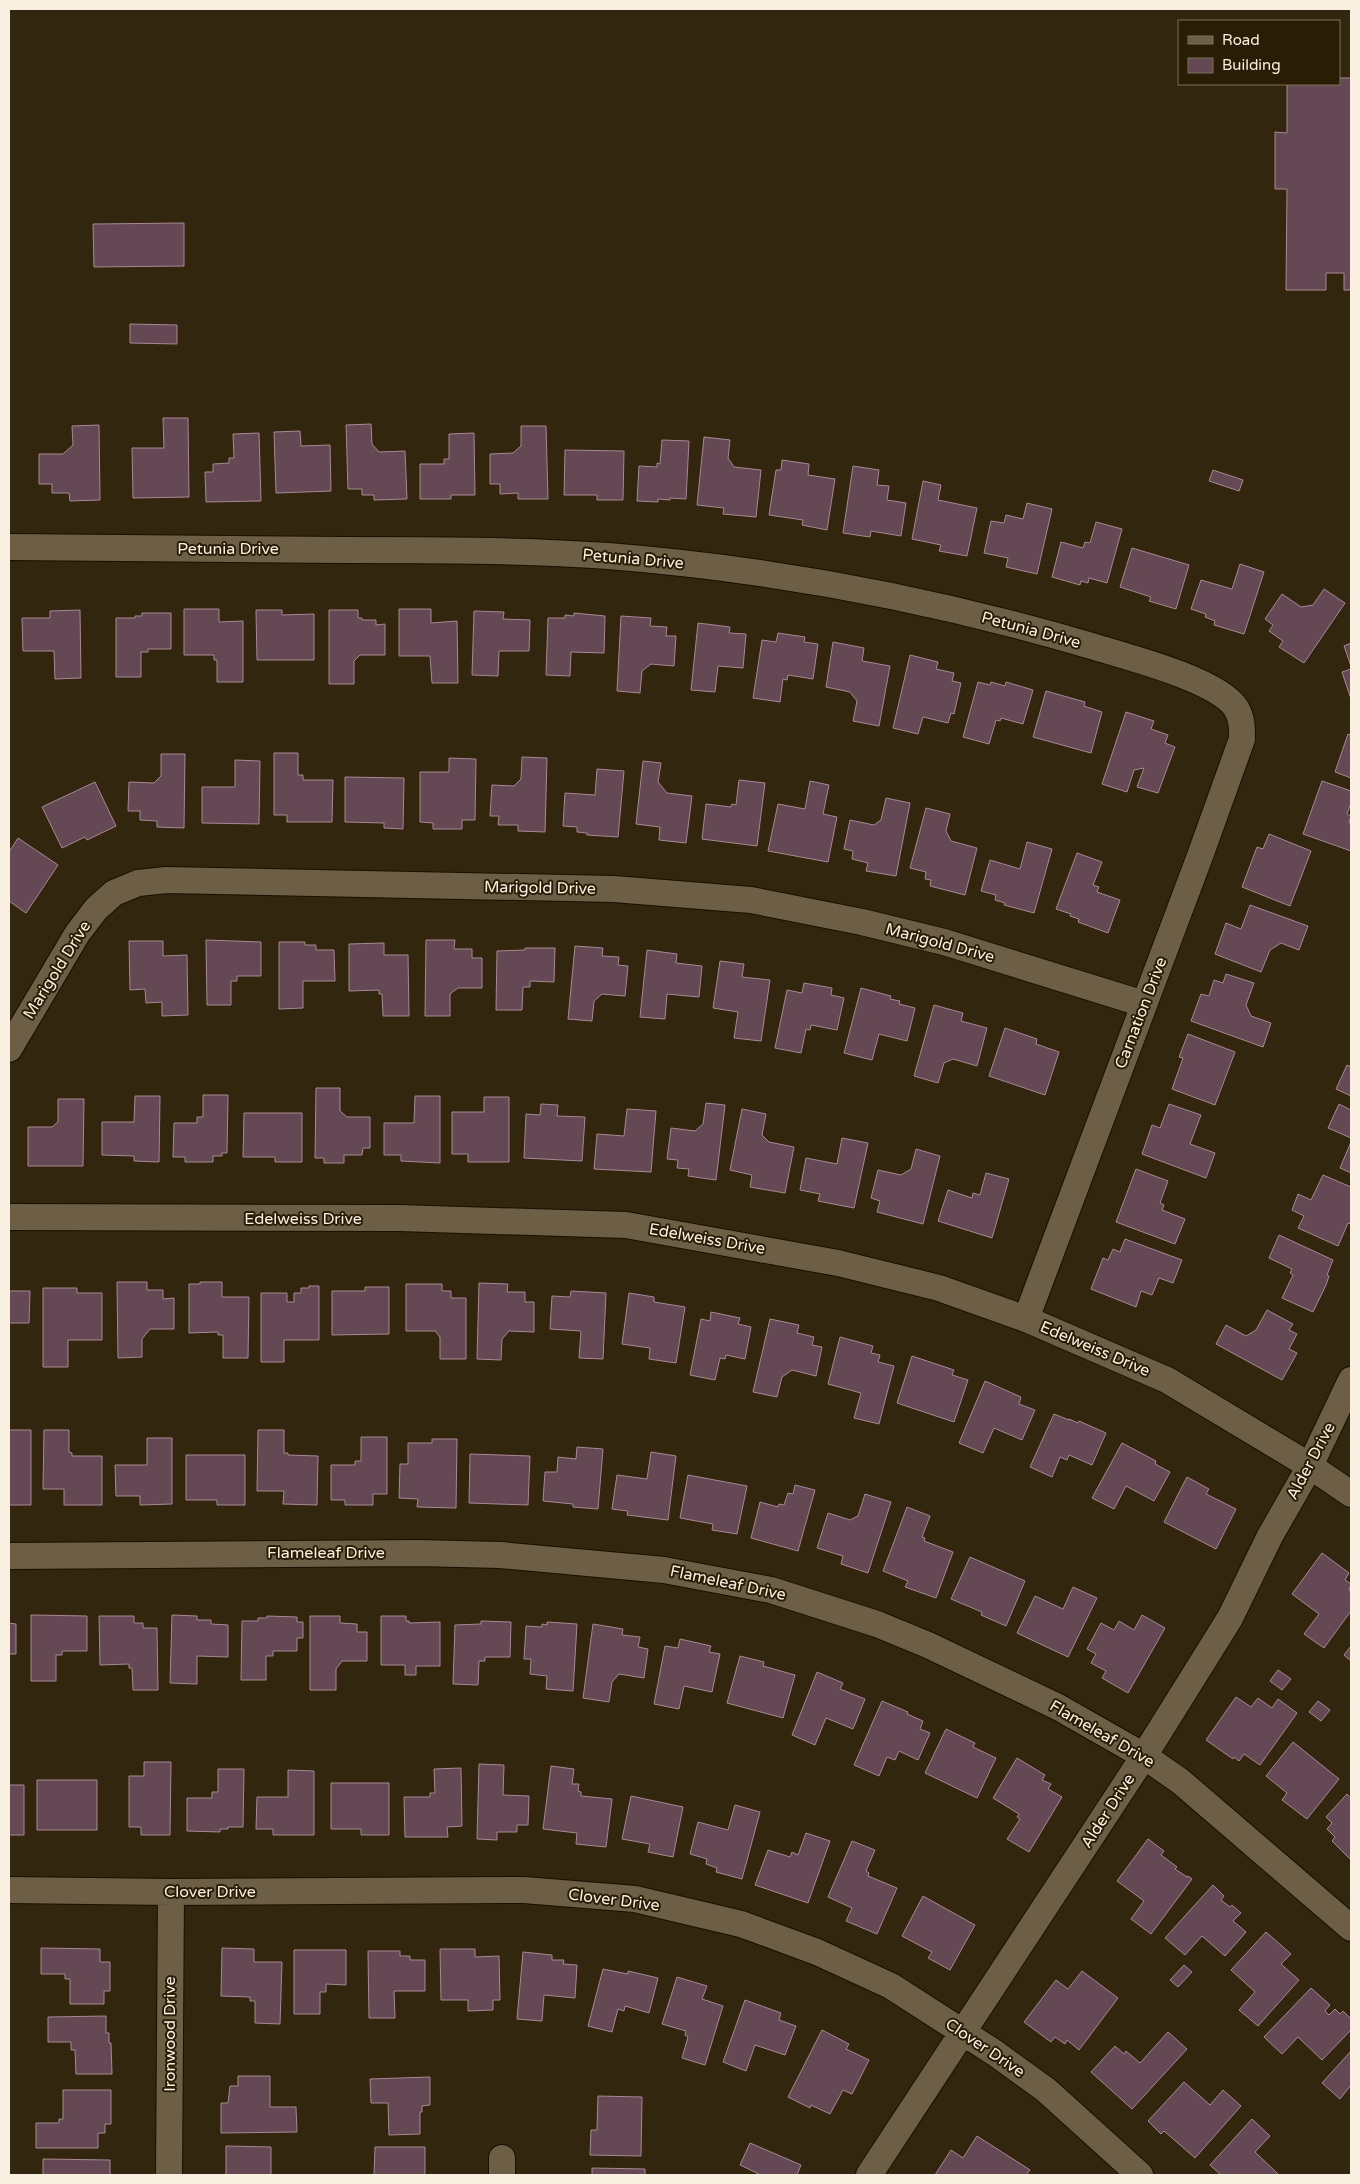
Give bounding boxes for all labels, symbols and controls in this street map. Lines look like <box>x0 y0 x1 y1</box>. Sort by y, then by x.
legend <box>1178 20 1340 85</box>
text: Road <box>1222 31 1260 49</box>
text: Building <box>1222 56 1281 74</box>
street label: Petunia Drive <box>177 539 279 559</box>
street label: Petunia Drive <box>581 545 685 573</box>
street label: Petunia Drive <box>979 607 1083 653</box>
street label: Marigold Drive <box>484 877 596 899</box>
street label: Marigold Drive <box>19 917 95 1023</box>
street label: Marigold Drive <box>883 919 997 967</box>
street label: Carnation Drive <box>1111 954 1171 1072</box>
street label: Edelweiss Drive <box>244 1209 362 1229</box>
street label: Edelweiss Drive <box>647 1219 767 1259</box>
street label: Edelweiss Drive <box>1037 1317 1153 1381</box>
street label: Alder Drive <box>1282 1419 1340 1503</box>
street label: Flameleaf Drive <box>267 1543 385 1563</box>
street label: Flameleaf Drive <box>668 1561 788 1605</box>
street label: Flameleaf Drive <box>1046 1696 1158 1772</box>
street label: Alder Drive <box>1077 1770 1139 1852</box>
street label: Clover Drive <box>164 1882 256 1902</box>
street label: Clover Drive <box>567 1884 661 1916</box>
street label: Ironwood Drive <box>160 1976 180 2092</box>
street label: Clover Drive <box>941 2014 1029 2082</box>

